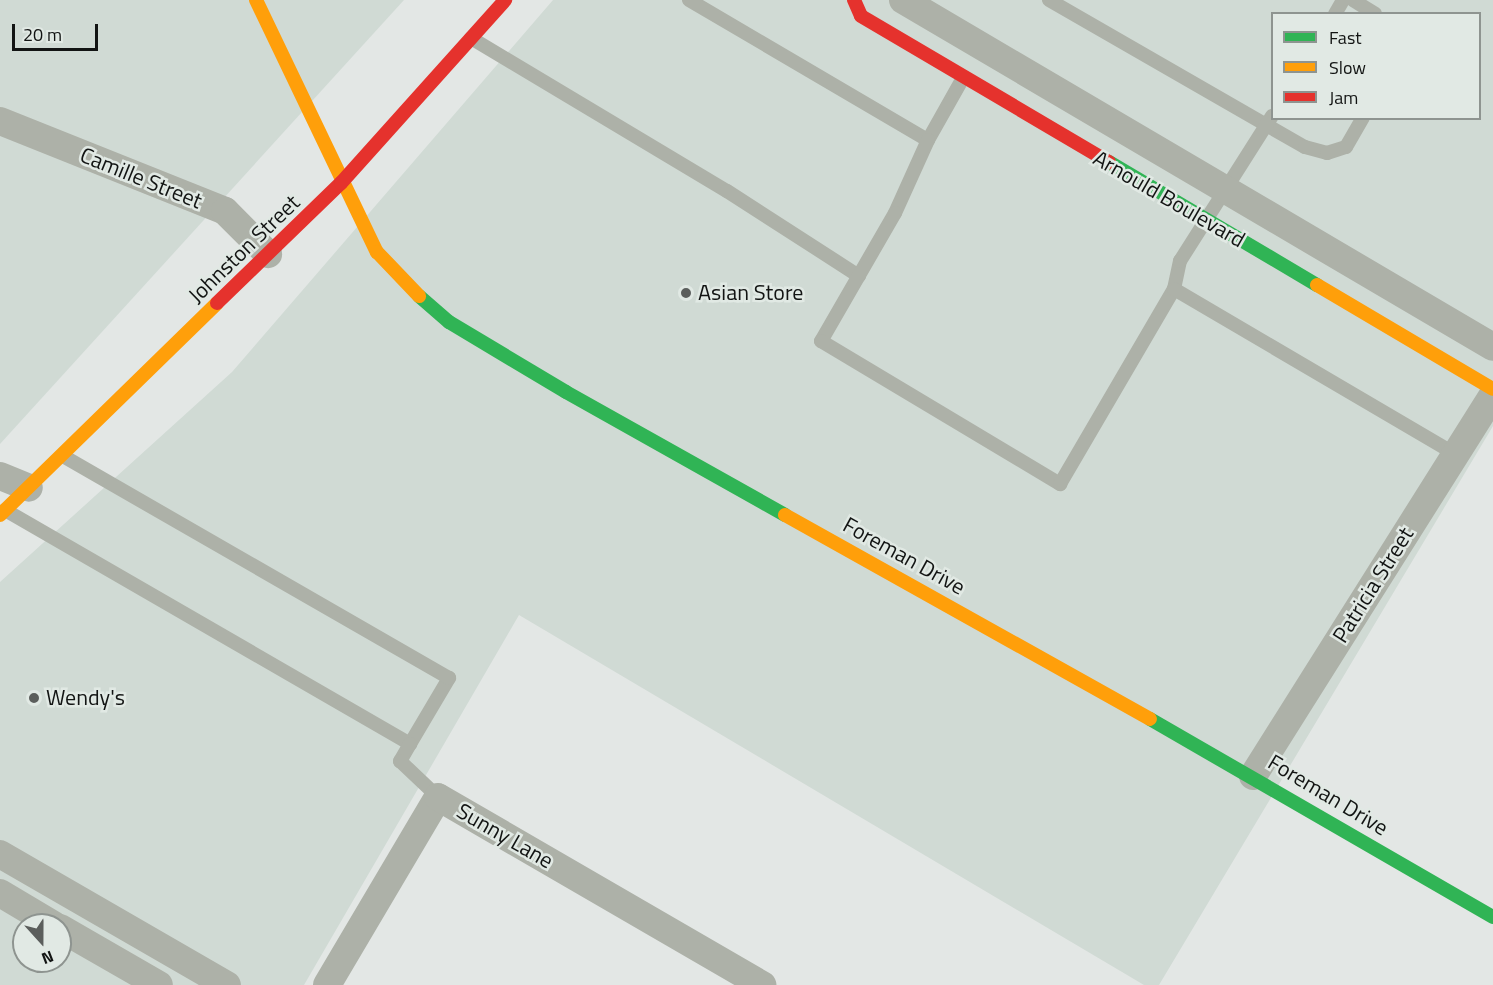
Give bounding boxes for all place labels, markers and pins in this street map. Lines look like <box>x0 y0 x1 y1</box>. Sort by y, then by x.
place label: Asian Store <box>698 280 803 306</box>
marker: Asian Store <box>679 286 693 300</box>
place label: Wendy's <box>46 685 125 711</box>
marker: Wendy's <box>27 691 41 705</box>

